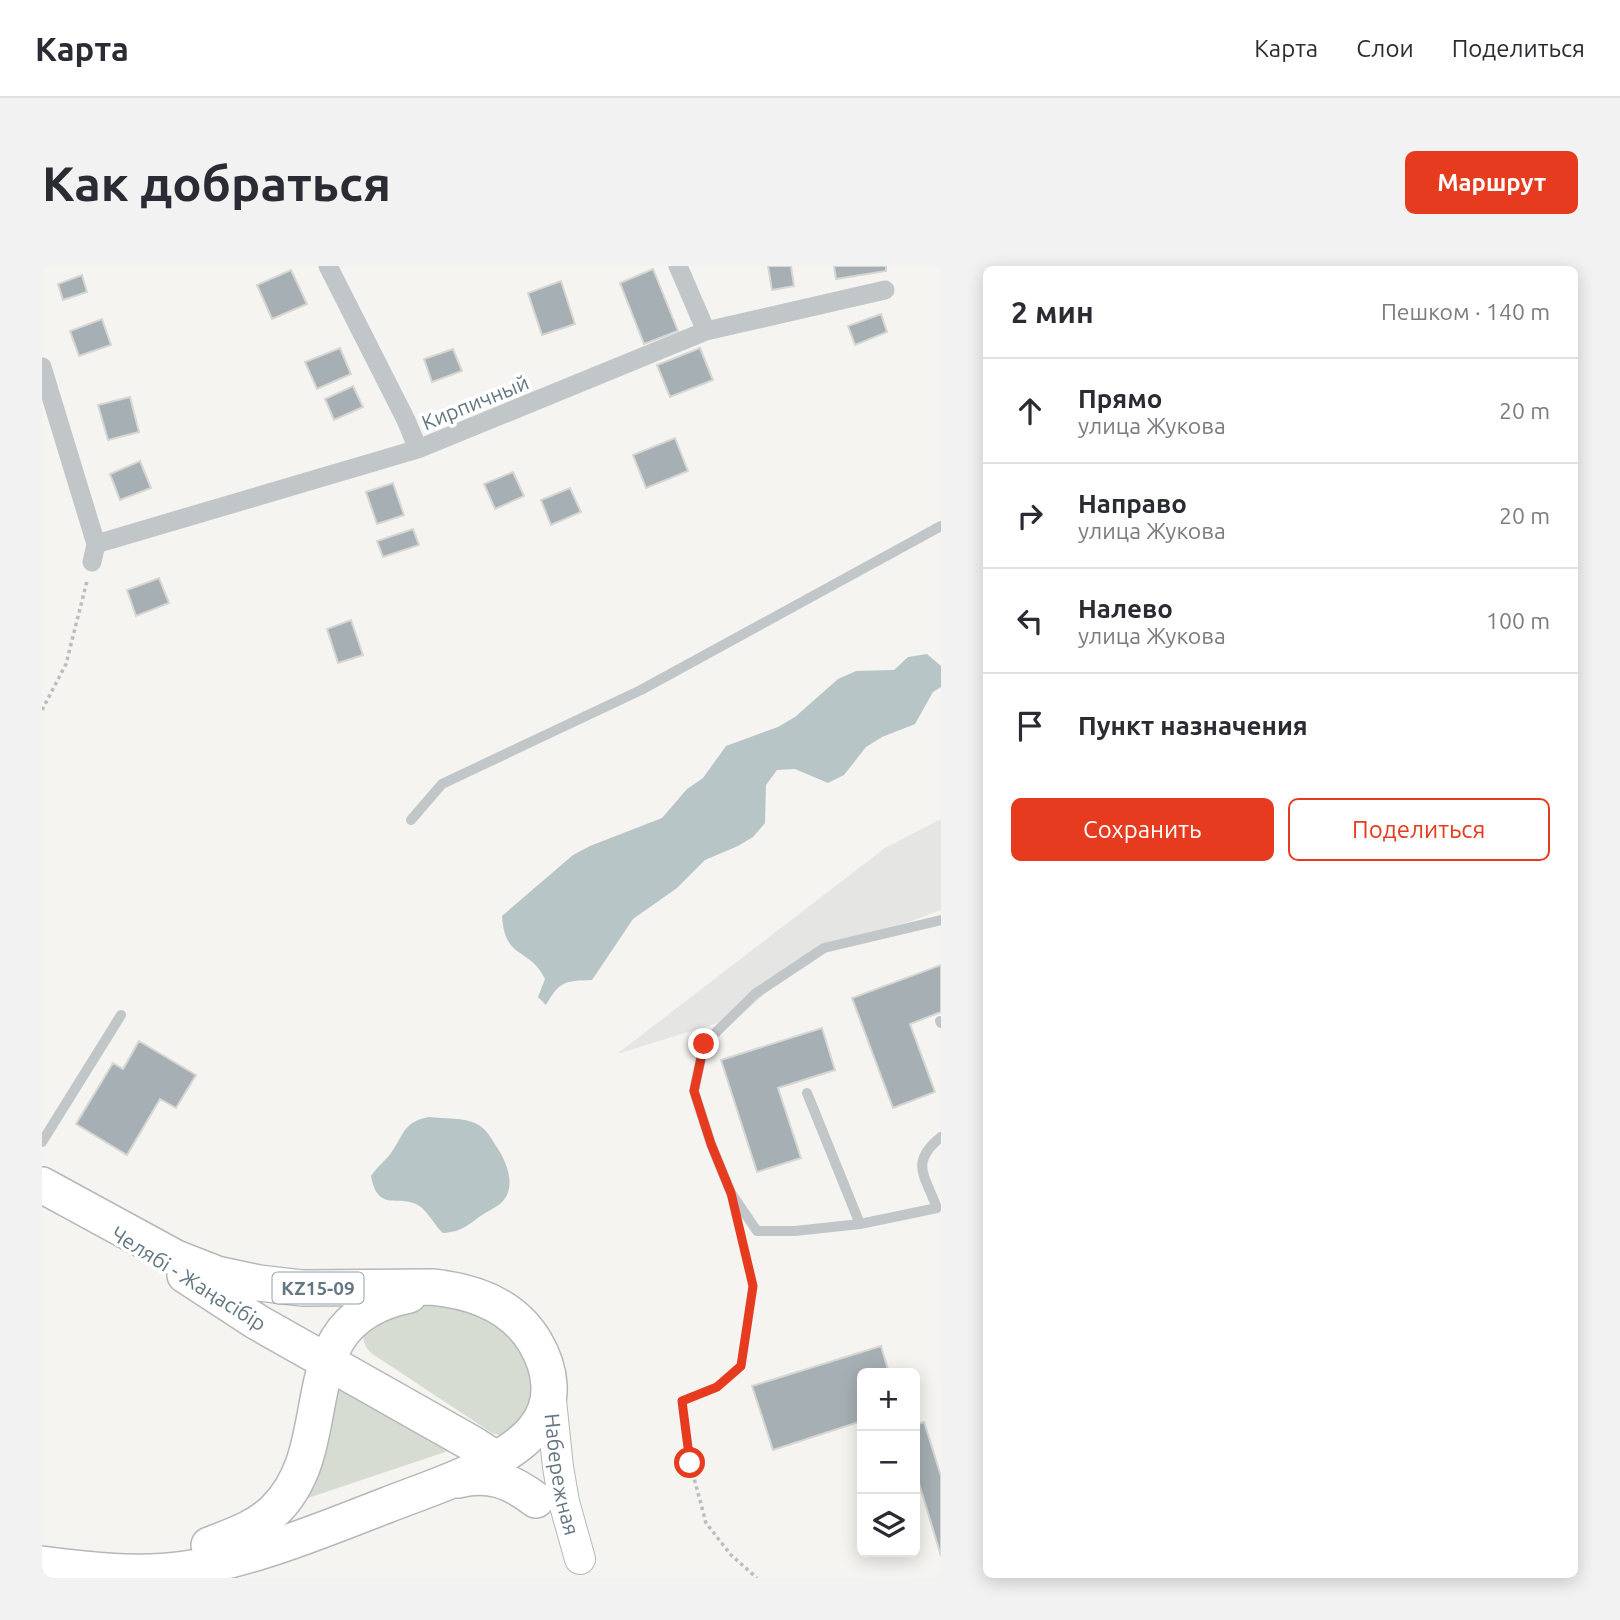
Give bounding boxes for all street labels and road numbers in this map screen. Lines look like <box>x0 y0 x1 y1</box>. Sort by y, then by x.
street label: Кирпичный <box>418 370 532 434</box>
street label: Челябі - Жаңасібір <box>107 1221 271 1335</box>
road number: KZ15-09 <box>272 1272 364 1304</box>
street label: Набережная <box>540 1412 585 1538</box>

